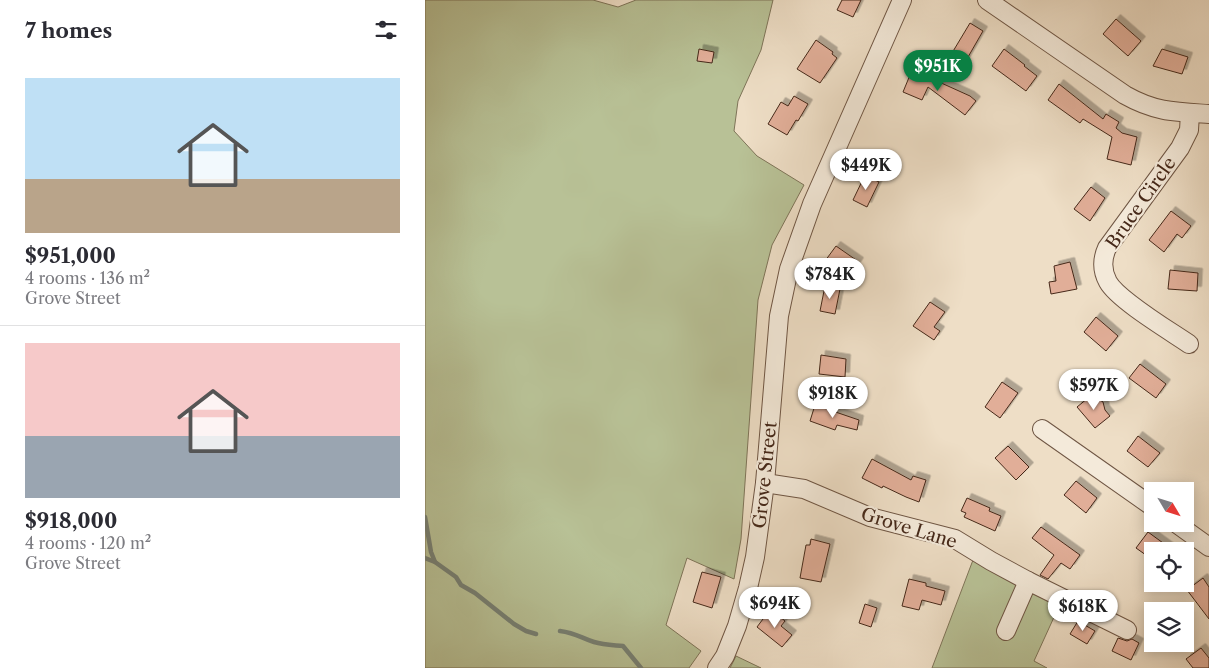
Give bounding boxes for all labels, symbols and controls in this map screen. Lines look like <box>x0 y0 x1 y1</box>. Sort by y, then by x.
icon: filters <box>372 16 400 44</box>
text: 7 homes <box>25 18 112 43</box>
pin: $951K <box>903 49 973 92</box>
text: $951K <box>914 56 962 76</box>
icon: home <box>168 110 258 200</box>
pin: $449K <box>831 148 901 191</box>
street label: Bruce Circle <box>1101 153 1181 253</box>
text: $449K <box>841 155 891 175</box>
text: $951,000 <box>25 243 116 268</box>
pin: $784K <box>795 258 865 300</box>
text: $784K <box>805 264 855 284</box>
text: 4 rooms · 136 m² <box>25 268 150 288</box>
text: Grove Street <box>25 288 121 308</box>
pin: $597K <box>1059 368 1129 411</box>
text: $597K <box>1070 375 1118 395</box>
icon: home <box>168 376 258 466</box>
pin: $918K <box>798 376 868 419</box>
text: $918K <box>809 383 857 403</box>
street label: Grove Street <box>748 420 782 530</box>
north arrow <box>1144 482 1194 532</box>
map controls <box>1144 482 1194 652</box>
street label: Grove Lane <box>858 503 960 553</box>
text: $918,000 <box>25 508 117 533</box>
text: 4 rooms · 120 m² <box>25 533 151 553</box>
button: locate <box>1144 542 1194 592</box>
text: Grove Street <box>25 553 121 573</box>
pin: $694K <box>740 586 810 629</box>
pin: $618K <box>1048 590 1118 632</box>
text: $694K <box>750 593 800 613</box>
text: $618K <box>1059 596 1107 616</box>
button: layers <box>1144 602 1194 652</box>

